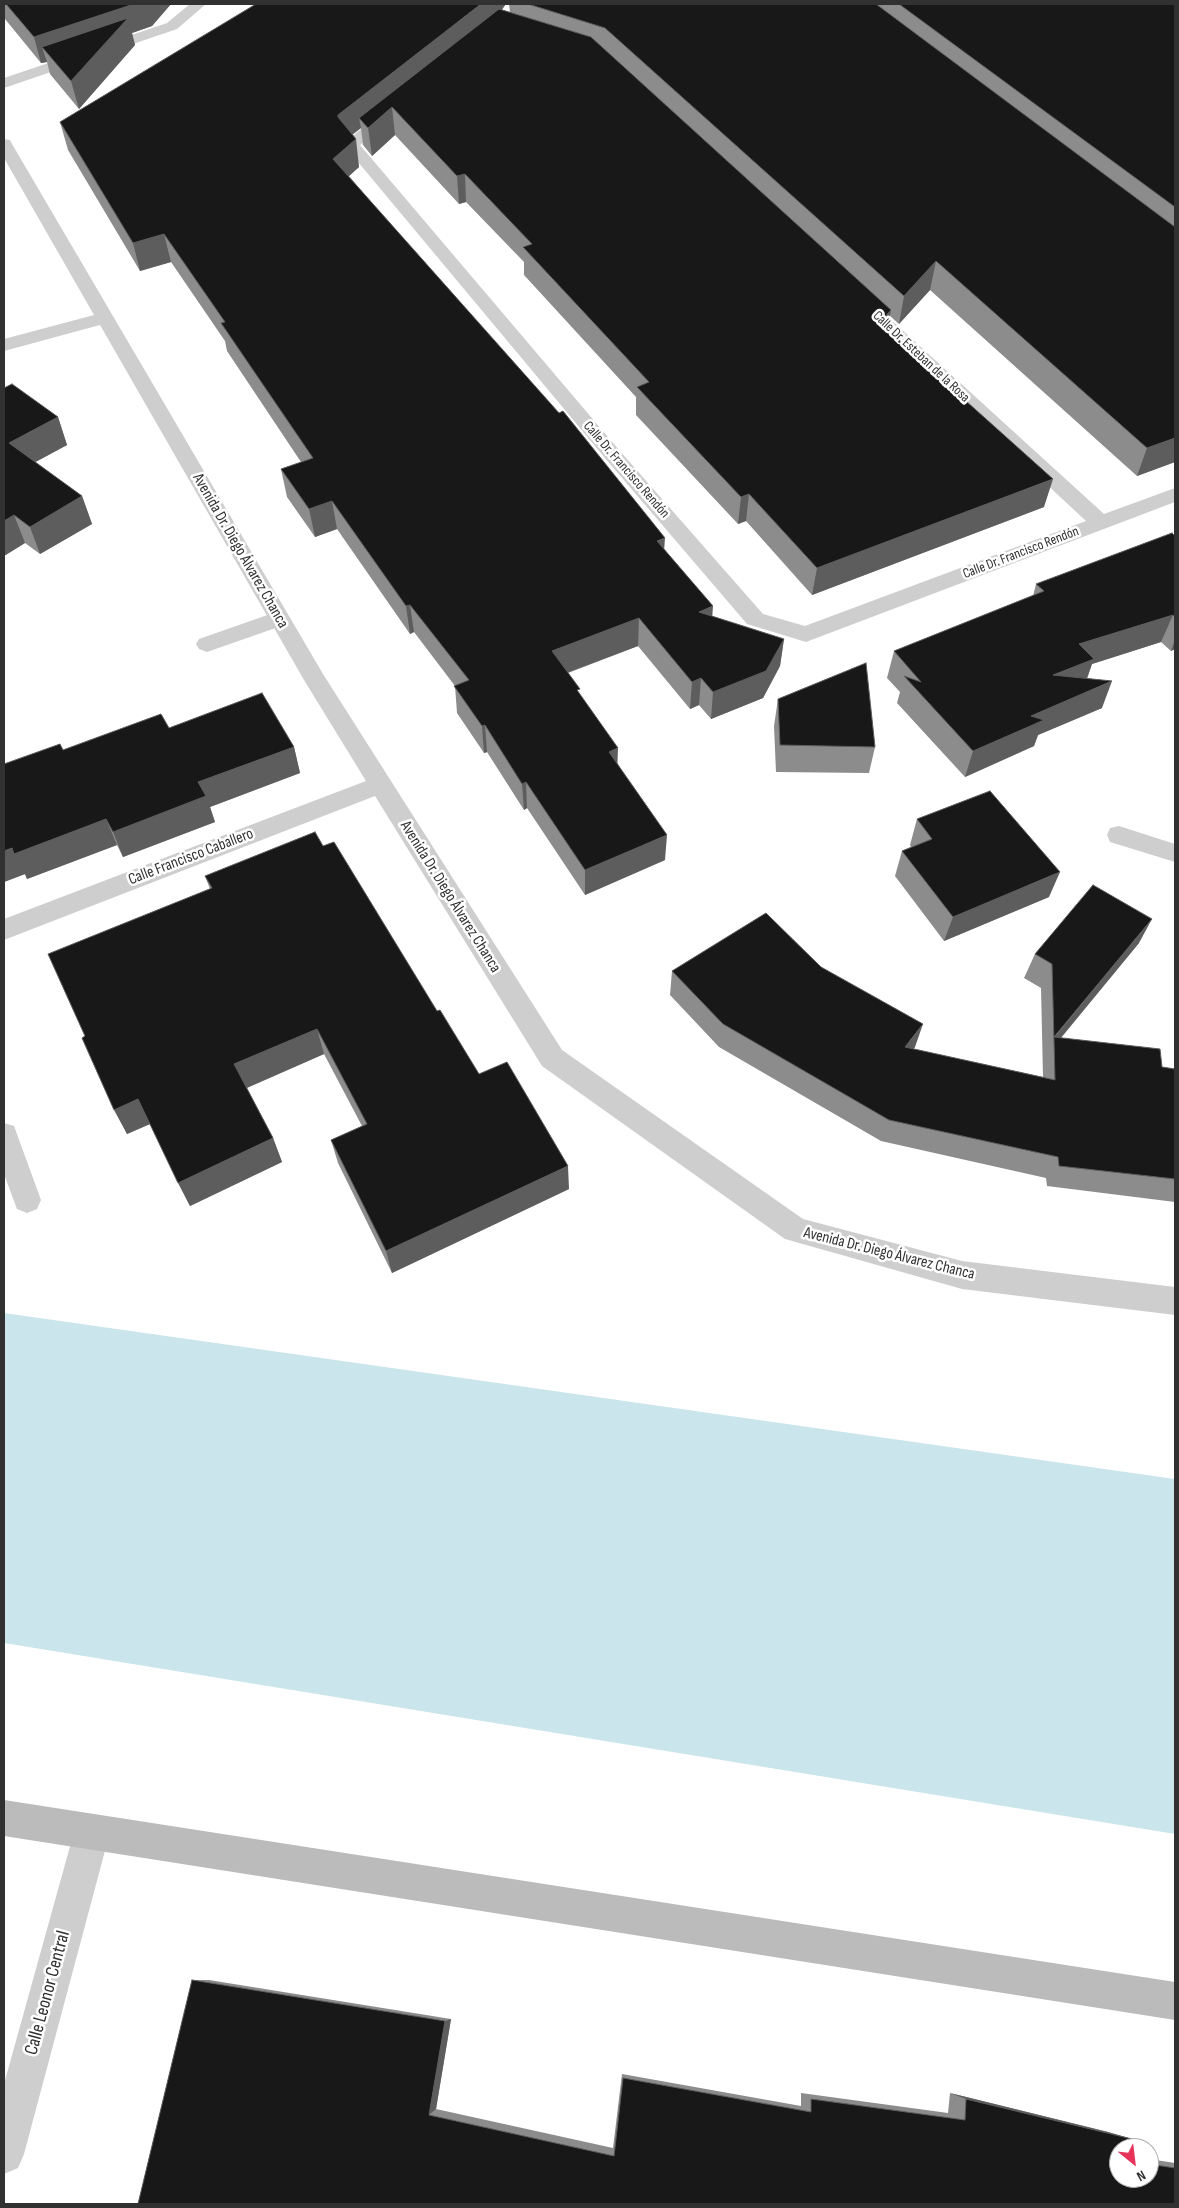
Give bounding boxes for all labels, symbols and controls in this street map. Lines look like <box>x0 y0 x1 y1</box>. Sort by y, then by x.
street label: Calle Dr. Esteban de la Rosa <box>869 308 973 406</box>
street label: Calle Dr. Francisco Rendón <box>579 418 673 522</box>
street label: Avenida Dr. Diego Álvarez Chanca <box>188 470 292 632</box>
street label: Calle Dr. Francisco Rendón <box>961 523 1081 583</box>
street label: Avenida Dr. Diego Álvarez Chanca <box>395 818 505 976</box>
street label: Calle Francisco Caballero <box>126 824 256 890</box>
street label: Avenida Dr. Diego Álvarez Chanca <box>802 1223 976 1285</box>
street label: Calle Leonor Central <box>20 1928 76 2058</box>
north arrow <box>1109 2138 1159 2188</box>
text: N <box>1134 2166 1148 2185</box>

